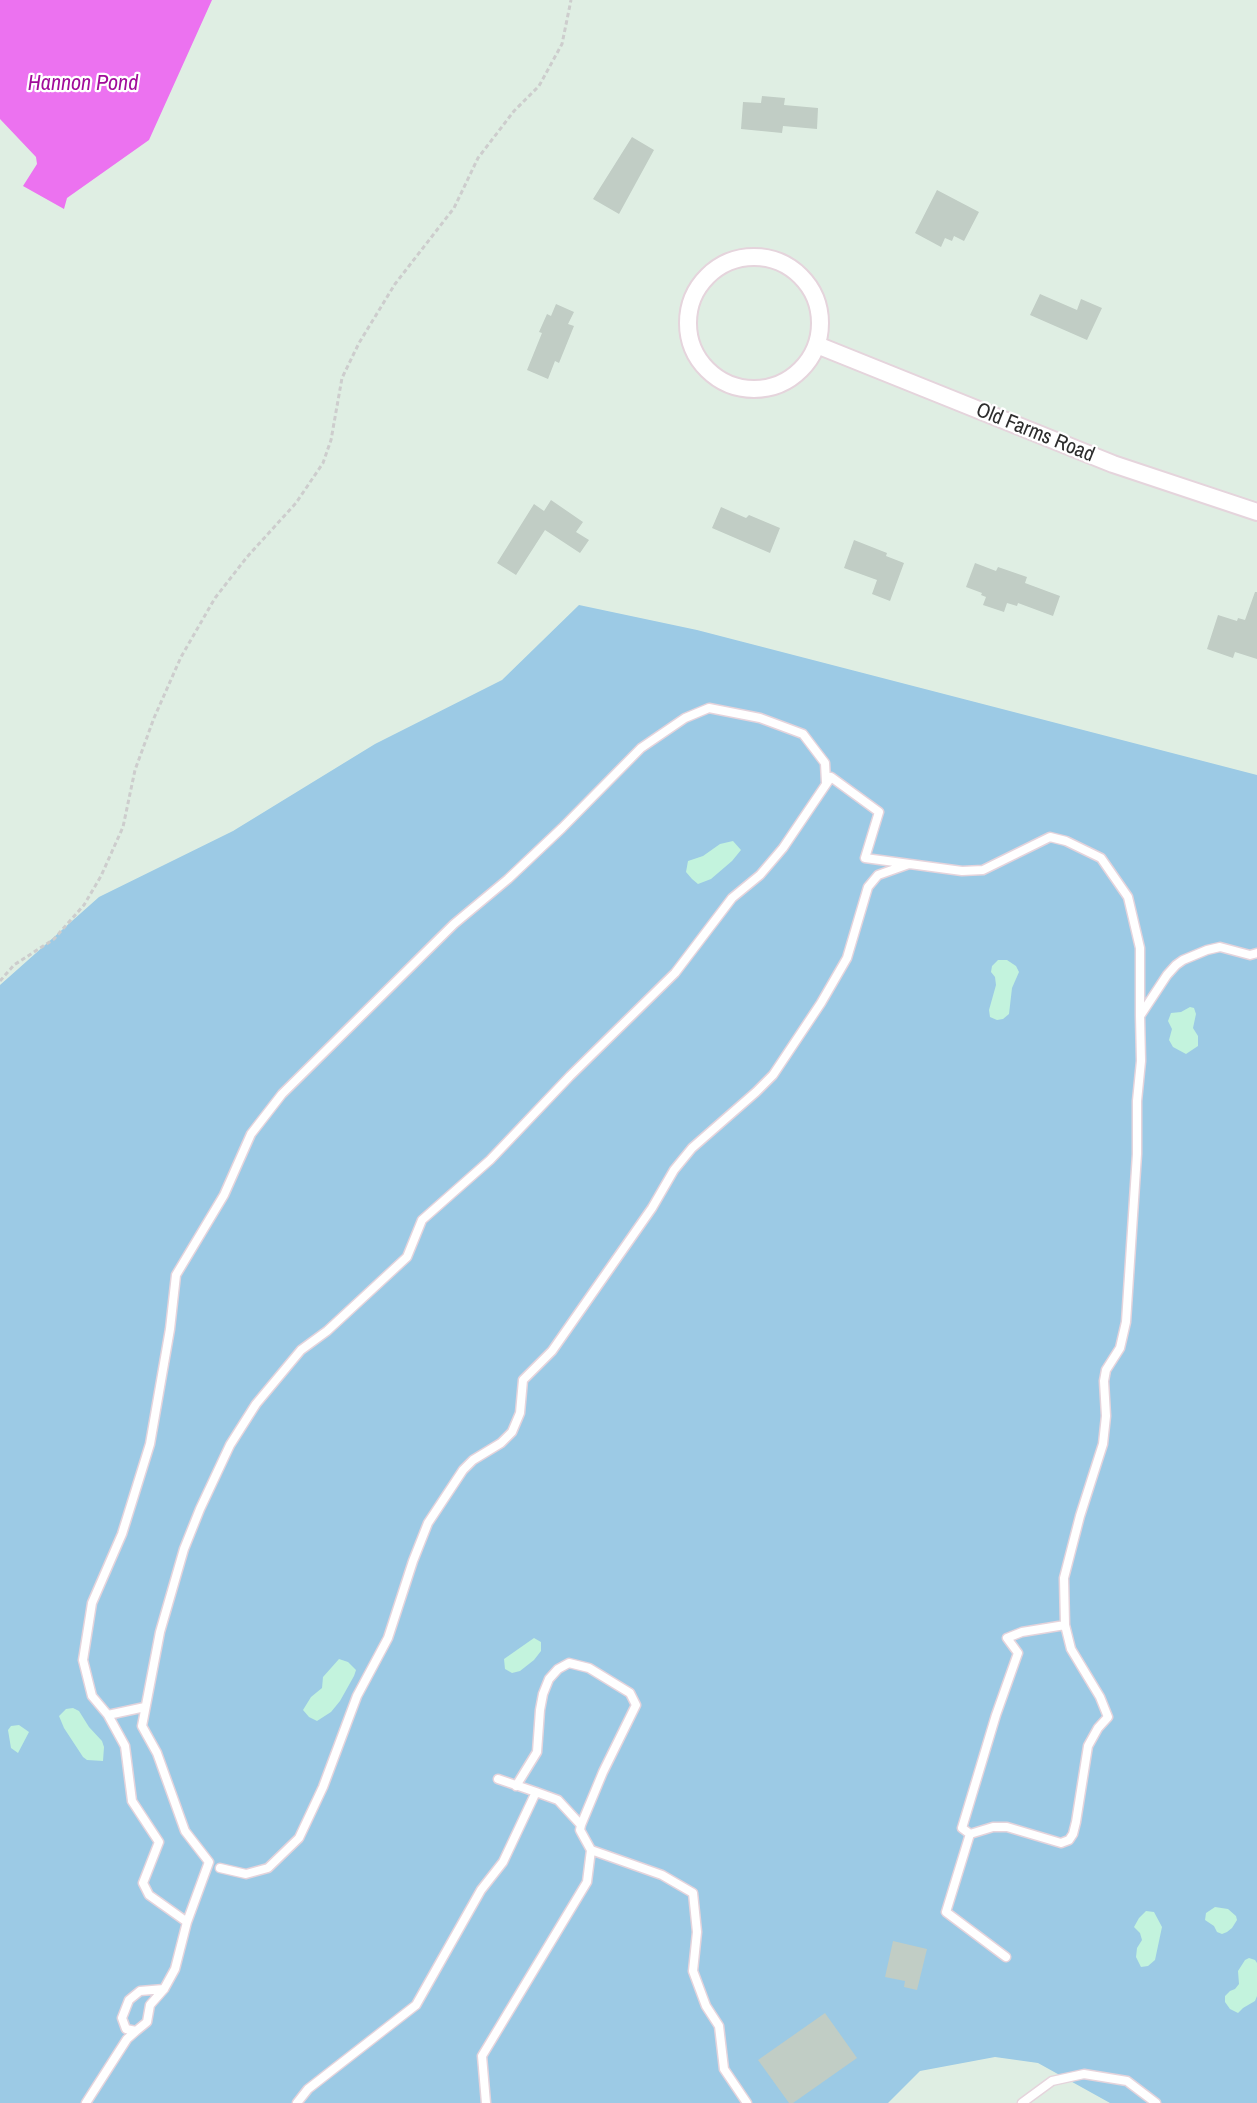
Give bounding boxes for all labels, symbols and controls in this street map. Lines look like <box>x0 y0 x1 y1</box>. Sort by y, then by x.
water label: Hannon Pond <box>28 71 138 97</box>
street label: Old Farms Road <box>972 398 1098 468</box>

